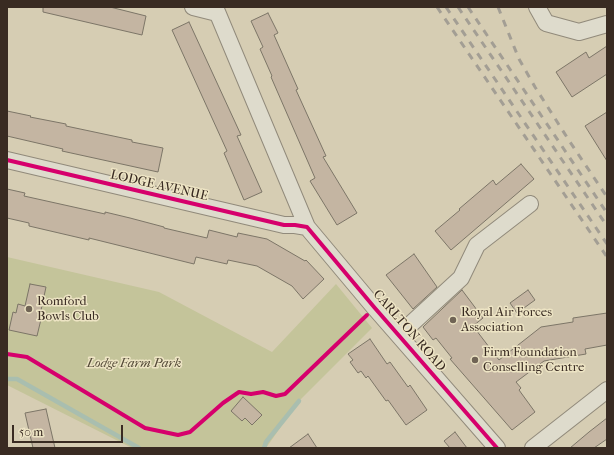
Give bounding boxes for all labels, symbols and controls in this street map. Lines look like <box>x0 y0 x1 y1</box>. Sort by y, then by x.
street label: LODGE AVENUE <box>109 167 209 205</box>
street label: CARLTON ROAD <box>369 287 449 375</box>
place label: Romford Bowls Club <box>37 294 99 325</box>
marker: Romford Bowls Club <box>24 304 34 314</box>
place label: Royal Air Forces Association <box>461 305 552 336</box>
marker: Royal Air Forces Association <box>448 315 458 325</box>
place label: Firm Foundation Conselling Centre <box>483 345 584 376</box>
marker: Firm Foundation Conselling Centre <box>470 355 480 365</box>
park label: Lodge Farm Park <box>87 356 181 372</box>
scale bar <box>14 417 125 443</box>
text: 50 m <box>19 425 43 439</box>

